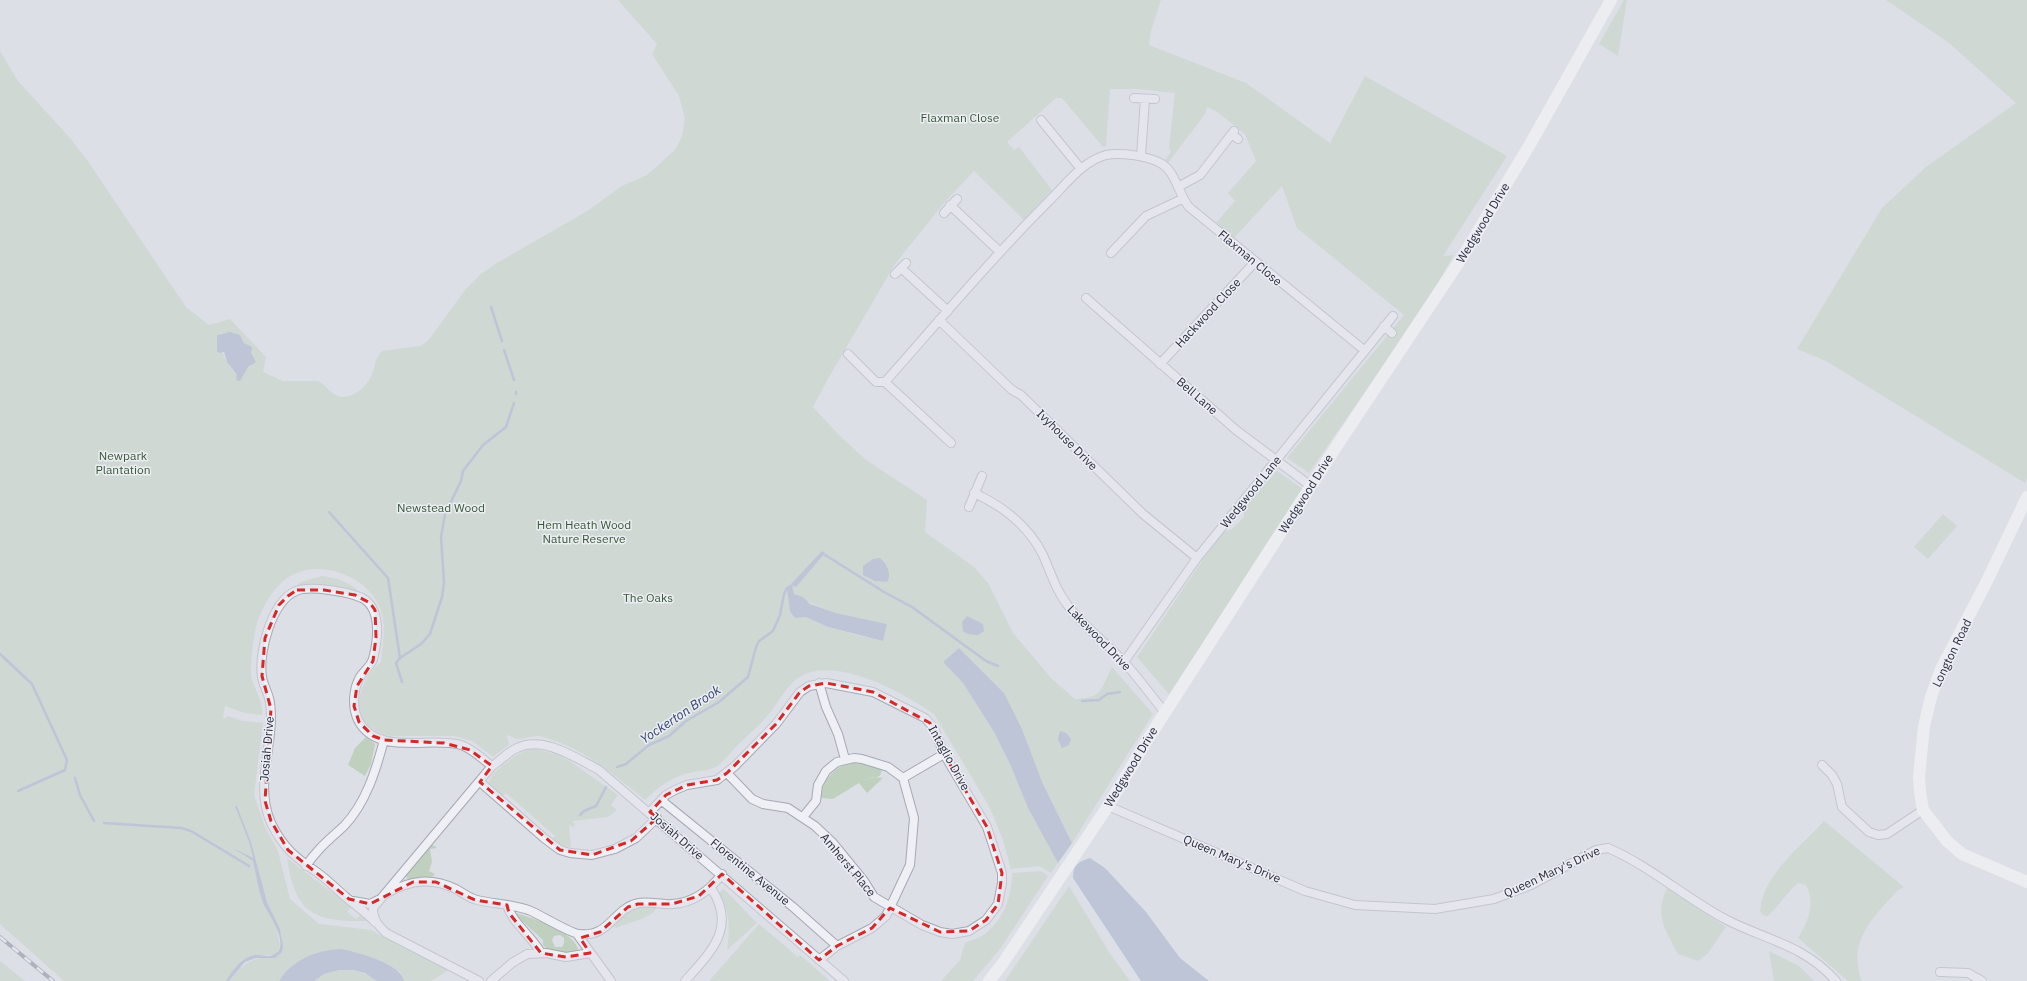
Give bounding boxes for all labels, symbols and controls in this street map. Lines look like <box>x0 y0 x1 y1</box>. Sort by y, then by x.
park label: Flaxman Close <box>921 110 1000 125</box>
street label: Wedgwood Drive <box>1453 180 1513 265</box>
street label: Flaxman Close <box>1215 227 1286 289</box>
street label: Hackwood Close <box>1172 275 1244 351</box>
street label: Bell Lane <box>1174 374 1221 418</box>
street label: Ivyhouse Drive <box>1034 406 1101 474</box>
park label: Newpark Plantation <box>95 448 151 477</box>
street label: Wedgwood Drive <box>1275 451 1336 536</box>
street label: Wedgwood Lane <box>1217 452 1285 531</box>
park label: Newstead Wood <box>397 500 485 515</box>
park label: Hem Heath Wood Nature Reserve <box>537 517 631 546</box>
park label: The Oaks <box>623 590 673 605</box>
street label: Lakewood Drive <box>1064 602 1135 674</box>
street label: Longton Road <box>1929 616 1974 689</box>
water label: Yockerton Brook <box>637 681 724 748</box>
street label: Josiah Drive <box>256 715 277 782</box>
street label: Intaglio Drive <box>925 723 974 793</box>
street label: Wedgwood Drive <box>1101 724 1161 809</box>
street label: Josiah Drive <box>648 808 707 863</box>
street label: Amherst Place <box>817 830 880 900</box>
street label: Queen Mary's Drive <box>1181 831 1284 886</box>
street label: Florentine Avenue <box>708 835 793 909</box>
street label: Queen Mary's Drive <box>1501 843 1603 900</box>

